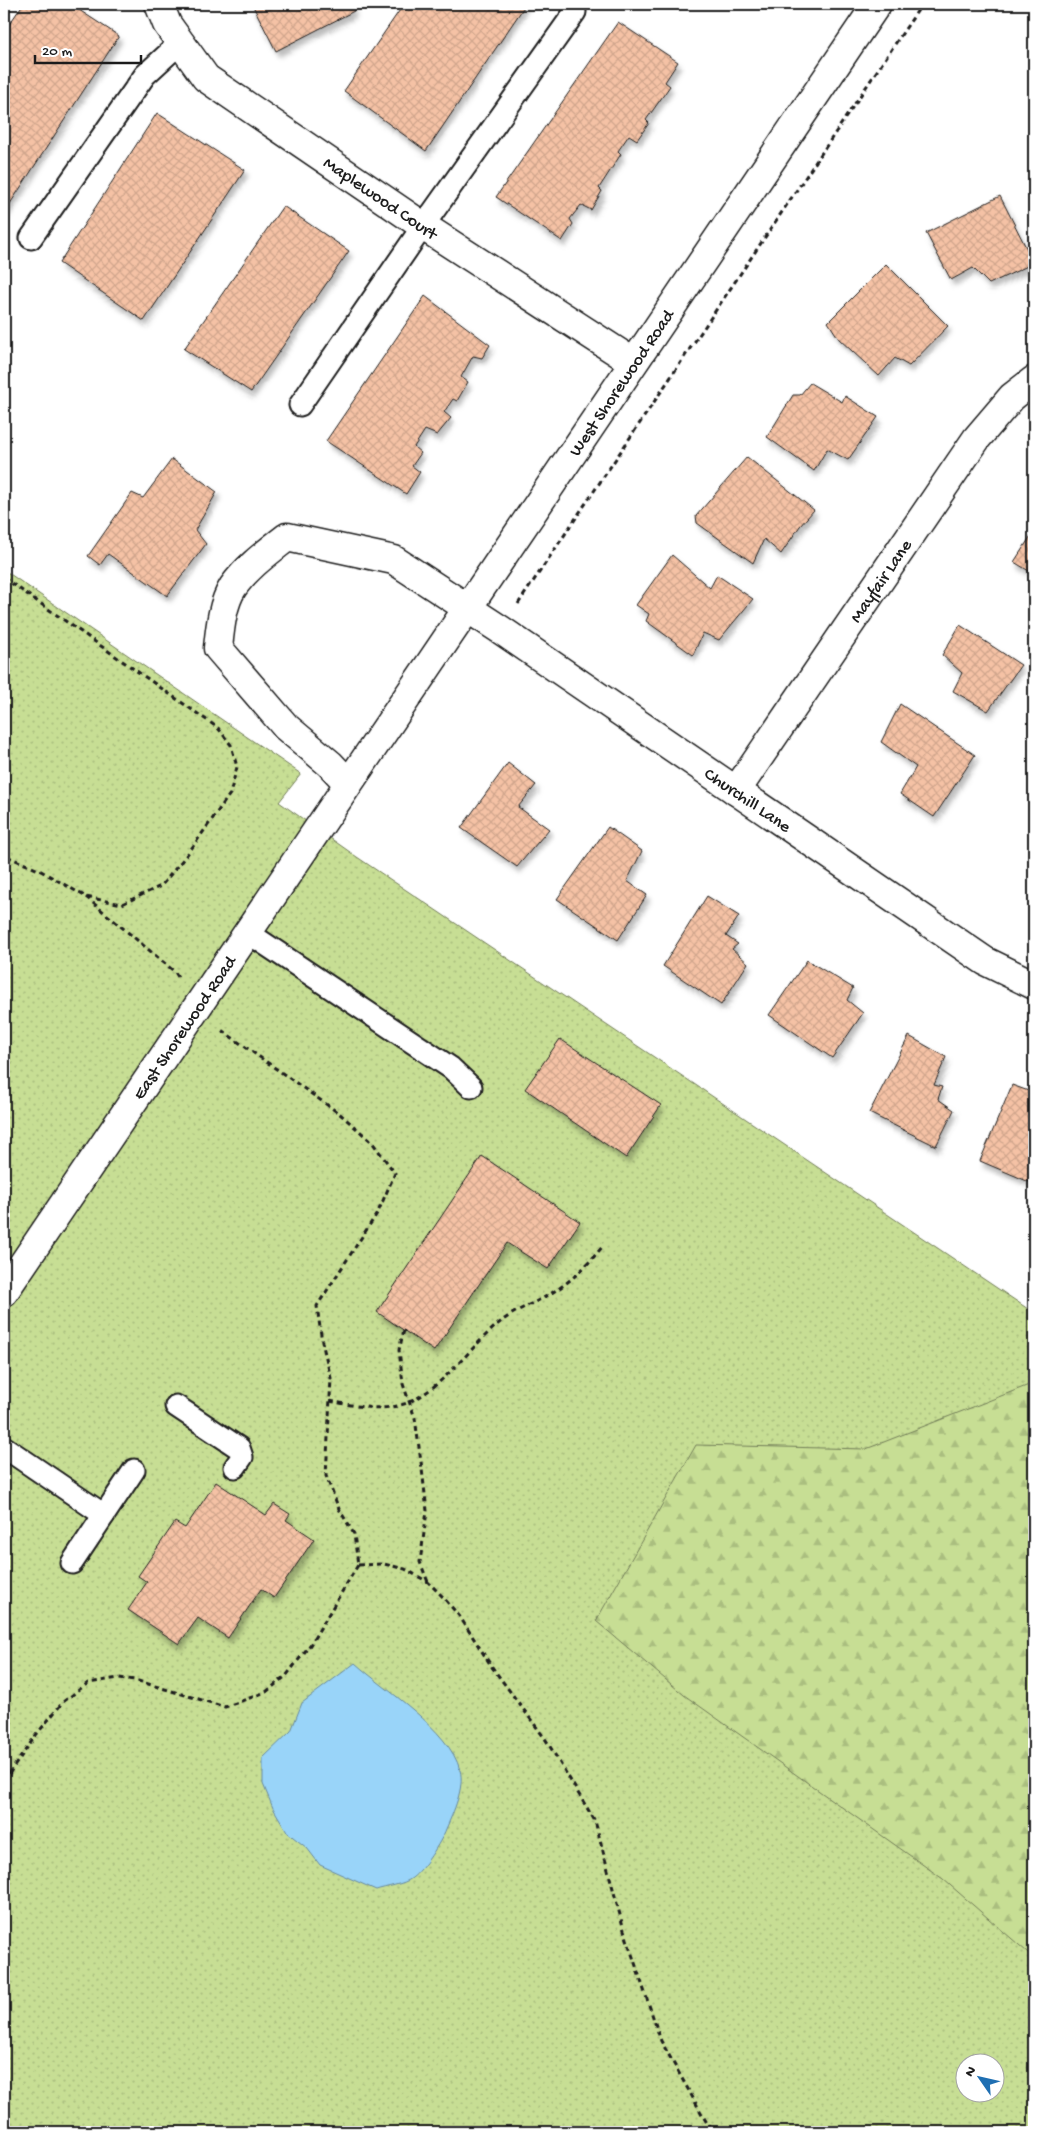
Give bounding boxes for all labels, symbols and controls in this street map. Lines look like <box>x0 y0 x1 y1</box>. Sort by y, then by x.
scale bar <box>35 32 141 64</box>
text: 20 m <box>42 43 72 61</box>
street label: Maplewood Court <box>319 153 442 246</box>
street label: West Shorewood Road <box>566 305 681 461</box>
street label: Mayfair Lane <box>846 536 918 627</box>
street label: Churchill Lane <box>699 764 795 839</box>
street label: East Shorewood Road <box>129 951 243 1104</box>
north arrow <box>956 2054 1006 2104</box>
text: N <box>962 2064 981 2081</box>

